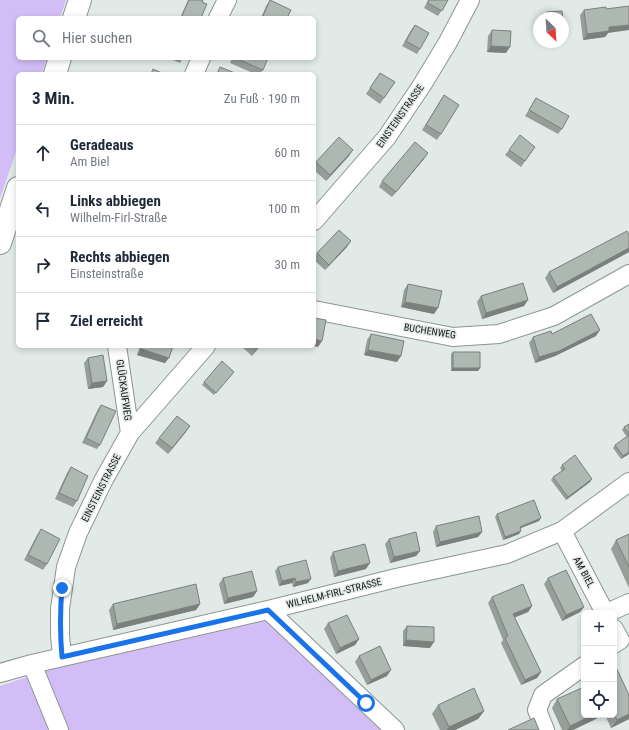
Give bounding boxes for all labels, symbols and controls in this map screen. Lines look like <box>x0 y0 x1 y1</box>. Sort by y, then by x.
north arrow <box>533 12 569 48</box>
search box <box>16 16 316 60</box>
icon: search <box>30 27 52 49</box>
text: Hier suchen <box>62 29 132 47</box>
street label: EINSTEINSTRASSE <box>374 82 426 150</box>
text: 3 Min. <box>32 88 75 108</box>
text: Zu Fuß · 190 m <box>224 91 300 106</box>
text: Geradeaus <box>70 136 134 154</box>
icon: ahead <box>32 142 54 164</box>
text: 60 m <box>274 145 300 160</box>
text: Am Biel <box>70 154 109 169</box>
text: Links abbiegen <box>70 192 161 210</box>
icon: left <box>32 198 54 220</box>
text: 100 m <box>268 201 300 216</box>
text: Wilhelm-Firl-Straße <box>70 210 167 225</box>
text: Rechts abbiegen <box>70 248 170 266</box>
icon: right <box>32 254 54 276</box>
text: 30 m <box>274 257 300 272</box>
text: Einsteinstraße <box>70 266 143 281</box>
icon: arrive <box>32 310 54 332</box>
text: Ziel erreicht <box>70 312 143 330</box>
street label: BUCHENWEG <box>403 321 457 341</box>
street label: GLÜCKAUFWEG <box>114 359 135 421</box>
street label: EINSTEINSTRASSE <box>79 452 123 524</box>
street label: AM BIEL <box>571 555 597 589</box>
street label: WILHELM-FIRL-STRASSE <box>285 576 383 610</box>
route end <box>53 579 71 597</box>
map controls <box>581 610 617 718</box>
button: + <box>581 610 617 646</box>
button: − <box>581 646 617 682</box>
button: locate <box>581 682 617 718</box>
route start <box>357 694 375 712</box>

